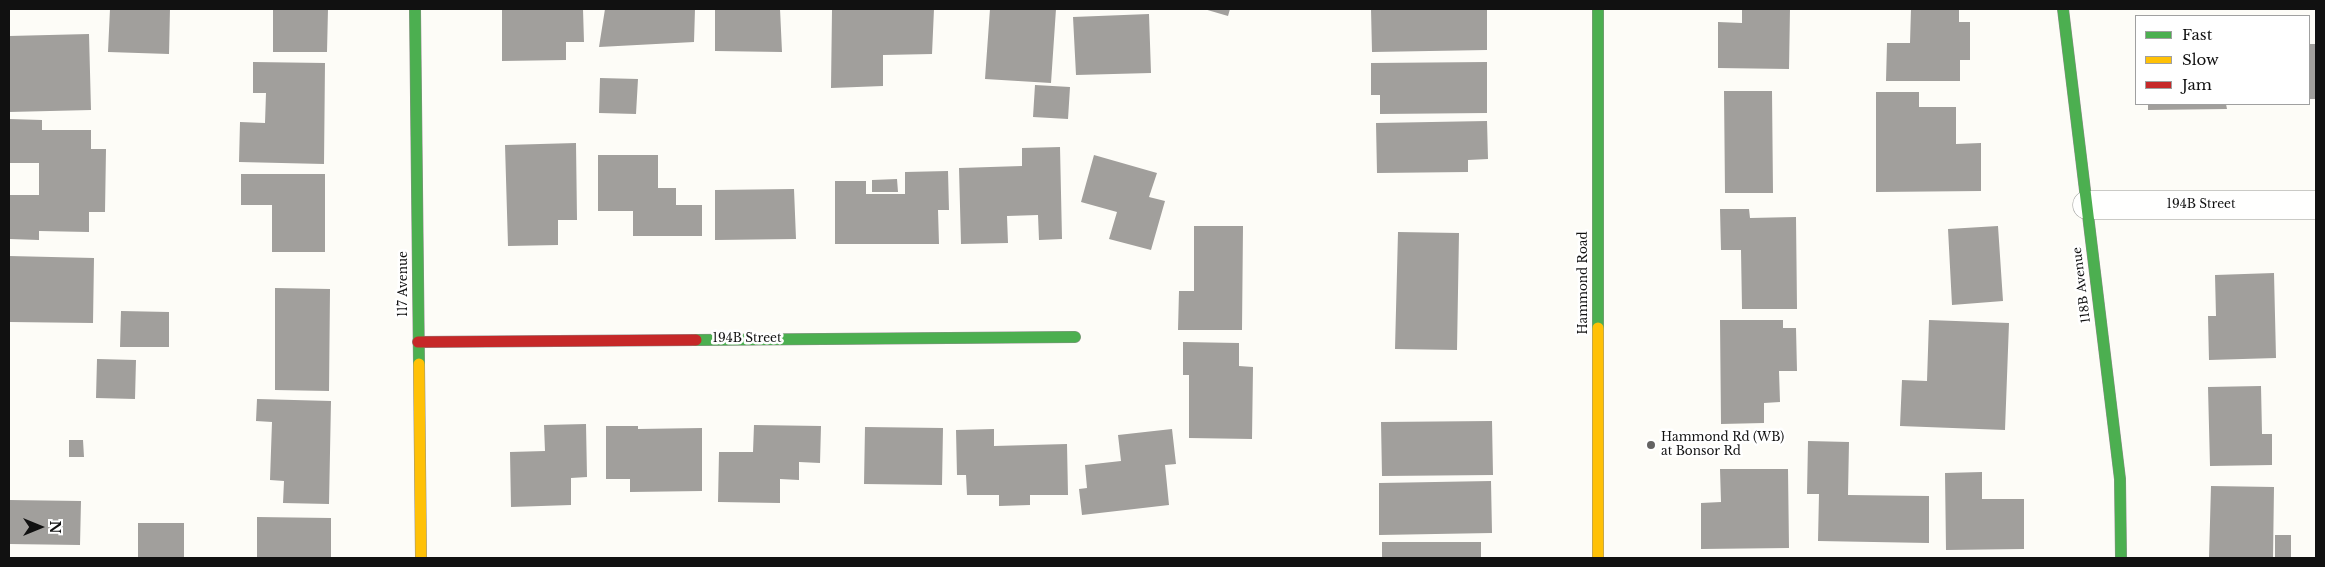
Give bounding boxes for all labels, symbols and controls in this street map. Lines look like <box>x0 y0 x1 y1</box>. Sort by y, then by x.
legend <box>2135 15 2310 105</box>
text: Fast <box>2182 25 2212 44</box>
text: Slow <box>2182 50 2219 69</box>
text: Jam <box>2182 75 2212 94</box>
street label: 194B Street <box>2167 198 2235 212</box>
street label: Hammond Road <box>1577 231 1591 335</box>
street label: 118B Avenue <box>2070 246 2094 324</box>
street label: 117 Avenue <box>397 251 411 317</box>
street label: 194B Street <box>713 332 781 346</box>
place label: Hammond Rd (WB) at Bonsor Rd <box>1661 431 1784 459</box>
marker: Hammond Rd (WB) at Bonsor Rd <box>1645 439 1657 451</box>
north arrow <box>15 502 65 552</box>
text: N <box>46 520 64 534</box>

